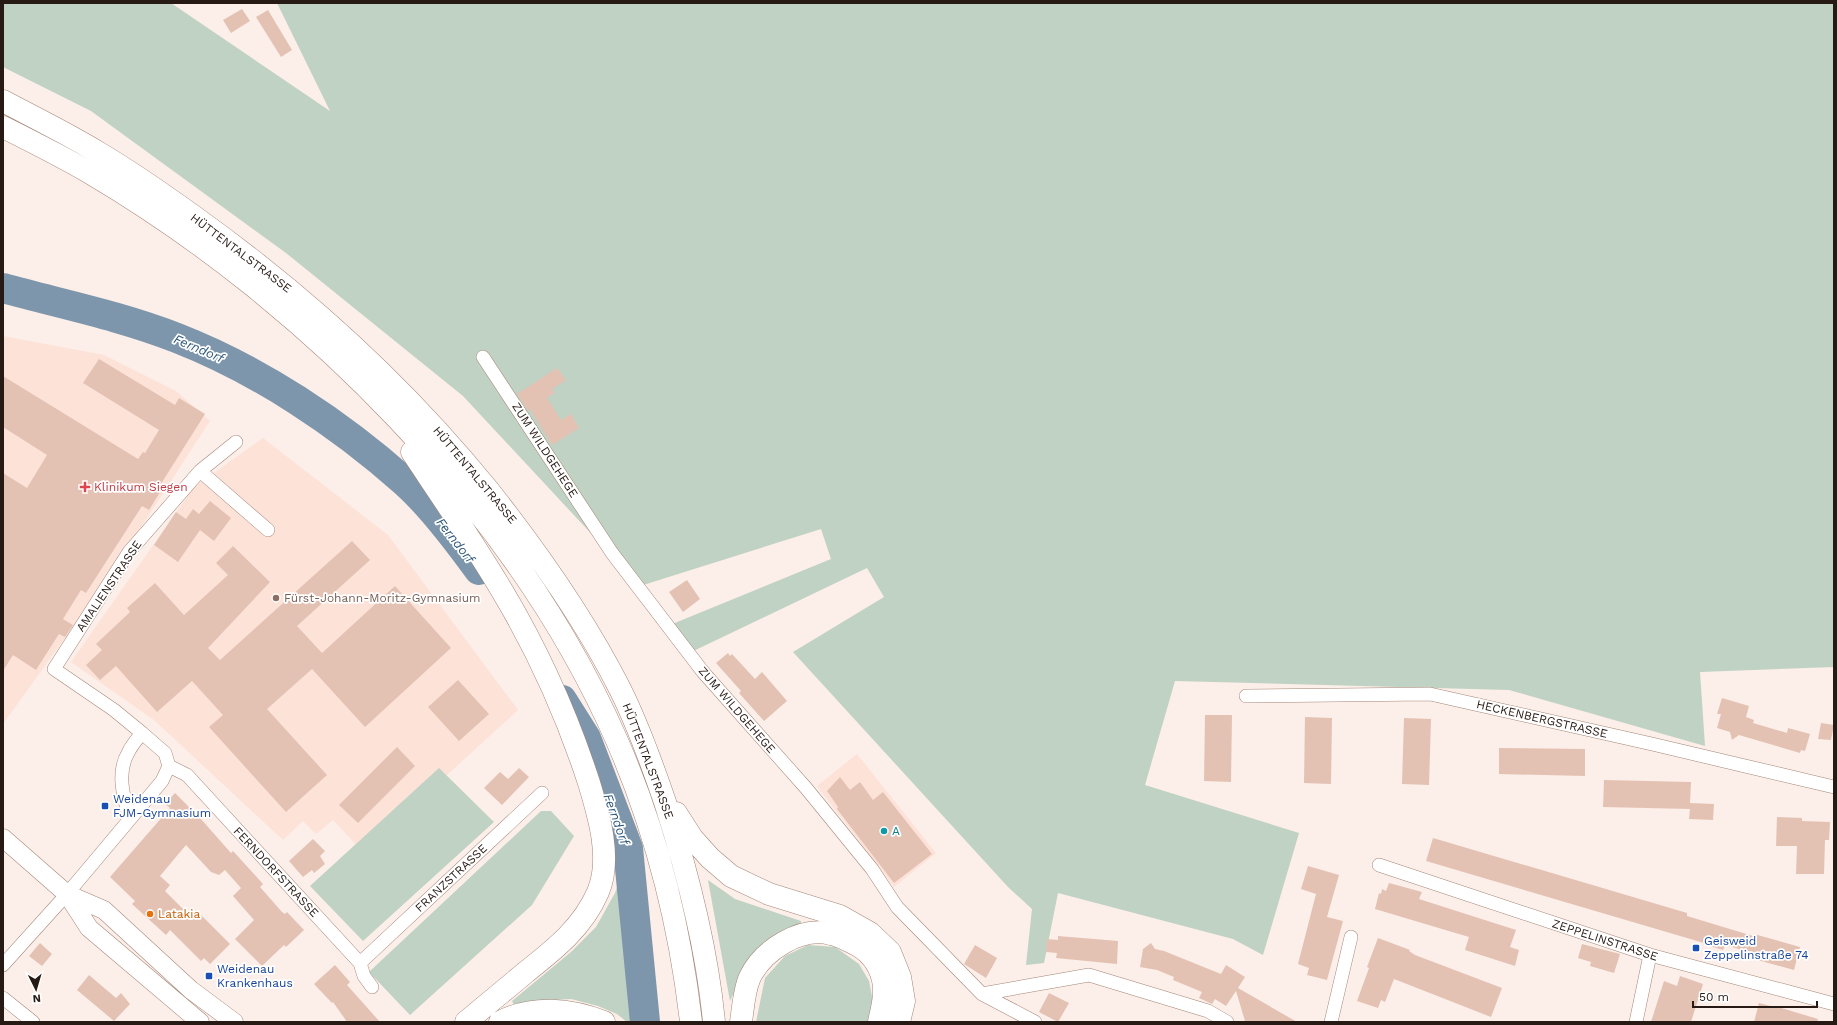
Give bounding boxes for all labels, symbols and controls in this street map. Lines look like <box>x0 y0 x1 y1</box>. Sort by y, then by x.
street label: HÜTTENTALSTRASSE <box>188 210 295 296</box>
water label: Ferndorf <box>171 331 228 366</box>
street label: ZUM WILDGEHEGE <box>509 400 581 500</box>
street label: HÜTTENTALSTRASSE <box>430 423 520 527</box>
place label: Klinikum Siegen <box>94 480 188 494</box>
marker: Klinikum Siegen <box>79 481 91 493</box>
water label: Ferndorf <box>433 515 479 567</box>
street label: AMALIENSTRASSE <box>73 538 145 634</box>
place label: Fürst-Johann-Moritz-Gymnasium <box>284 591 481 605</box>
marker: Fürst-Johann-Moritz-Gymnasium <box>271 593 281 603</box>
street label: ZUM WILDGEHEGE <box>696 664 779 756</box>
street label: HECKENBERGSTRASSE <box>1475 697 1609 741</box>
street label: HÜTTENTALSTRASSE <box>619 701 677 821</box>
place label: Weidenau FJM-Gymnasium <box>113 792 211 820</box>
water label: Ferndorf <box>600 792 633 848</box>
marker: Weidenau FJM-Gymnasium <box>100 801 110 811</box>
street label: FERNDORFSTRASSE <box>231 824 322 920</box>
place label: A <box>892 824 900 838</box>
marker: A <box>879 826 889 836</box>
street label: FRANZSTRASSE <box>412 841 490 915</box>
place label: Latakia <box>158 907 201 921</box>
marker: Latakia <box>145 909 155 919</box>
street label: ZEPPELINSTRASSE <box>1550 916 1660 964</box>
place label: Geisweid Zeppelinstraße 74 <box>1704 934 1809 962</box>
marker: Geisweid Zeppelinstraße 74 <box>1691 943 1701 953</box>
place label: Weidenau Krankenhaus <box>217 962 293 990</box>
north arrow <box>16 969 56 1009</box>
marker: Weidenau Krankenhaus <box>204 971 214 981</box>
scale bar <box>1693 983 1817 1009</box>
text: 50 m <box>1699 990 1729 1004</box>
text: N <box>32 992 41 1005</box>

